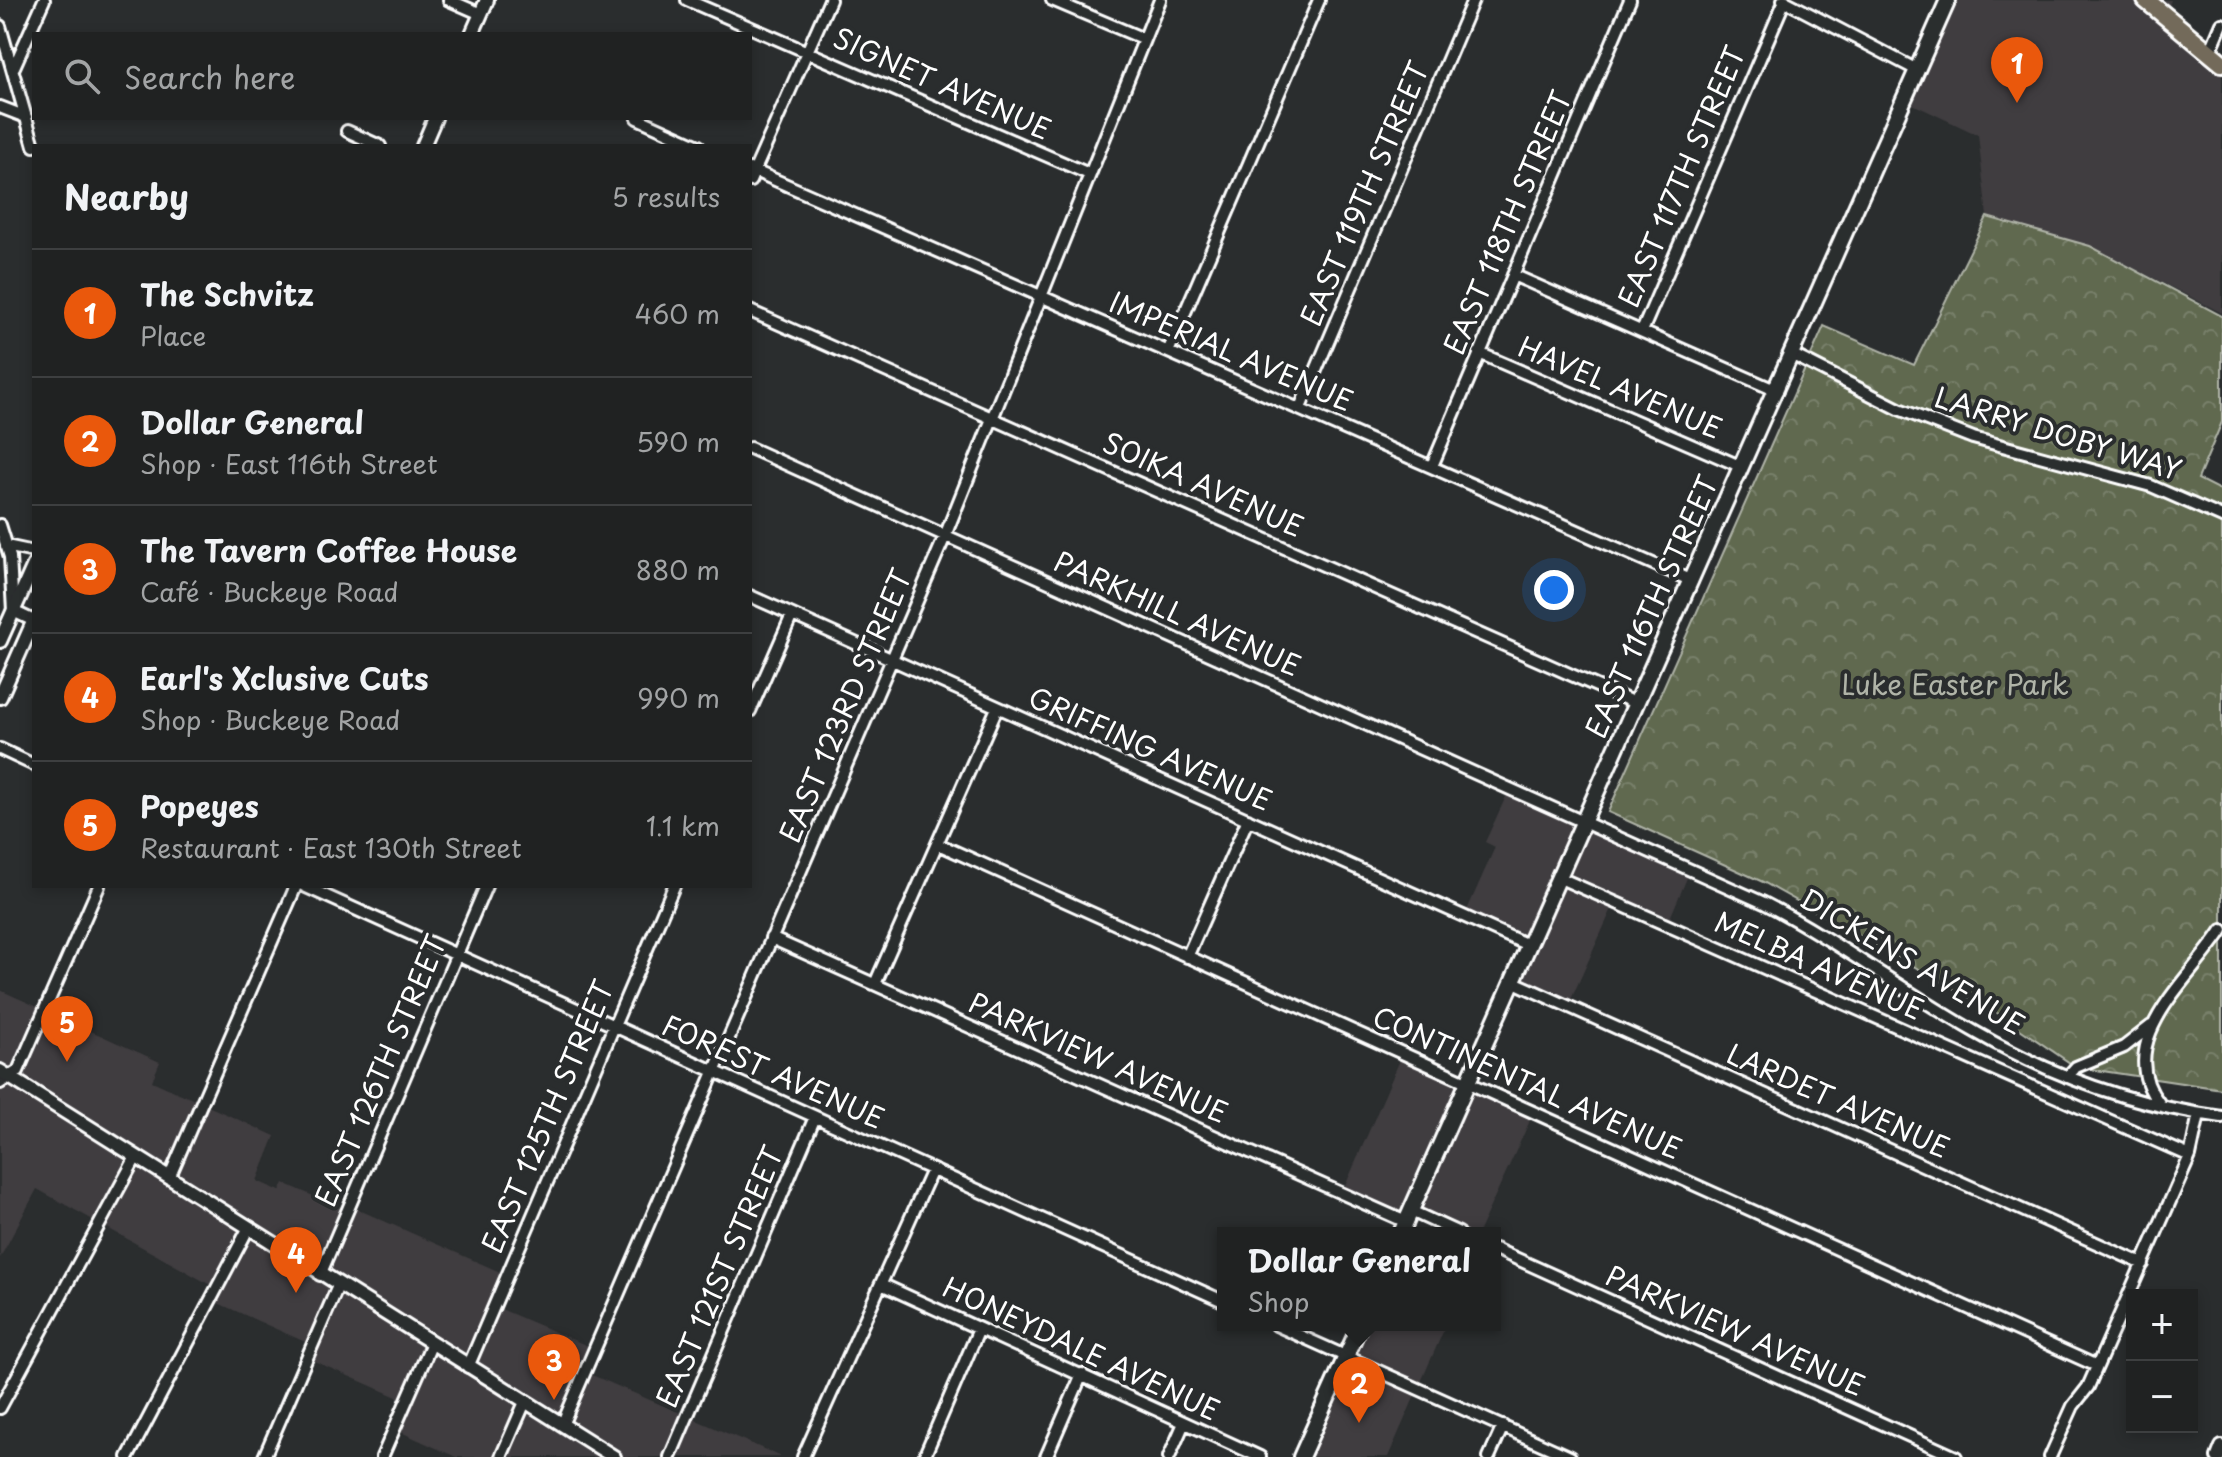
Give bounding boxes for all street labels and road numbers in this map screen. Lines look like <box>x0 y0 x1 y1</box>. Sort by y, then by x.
street label: SIGNET AVENUE <box>827 15 1058 150</box>
street label: EAST 117TH STREET <box>1606 39 1755 314</box>
street label: EAST 119TH STREET <box>1288 54 1439 332</box>
street label: EAST 118TH STREET <box>1432 84 1582 361</box>
street label: IMPERIAL AVENUE <box>1103 280 1360 421</box>
street label: HAVEL AVENUE <box>1512 324 1729 449</box>
street label: LARRY DOBY WAY <box>1930 375 2187 491</box>
street label: SOIKA AVENUE <box>1096 420 1311 547</box>
street label: EAST 116TH STREET <box>1573 468 1728 745</box>
street label: PARKHILL AVENUE <box>1047 539 1308 686</box>
street label: EAST 123RD STREET <box>767 561 922 849</box>
street label: GRIFFING AVENUE <box>1022 675 1279 821</box>
street label: DICKENS AVENUE <box>1792 877 2033 1045</box>
street label: MELBA AVENUE <box>1708 899 1931 1030</box>
street label: EAST 126TH STREET <box>303 927 457 1213</box>
street label: EAST 125TH STREET <box>470 973 624 1260</box>
street label: PARKVIEW AVENUE <box>962 980 1235 1133</box>
street label: CONTINENTAL AVENUE <box>1366 994 1689 1169</box>
street label: FOREST AVENUE <box>656 1002 892 1139</box>
street label: LARDET AVENUE <box>1721 1031 1957 1168</box>
street label: EAST 121ST STREET <box>644 1138 794 1414</box>
street label: PARKVIEW AVENUE <box>1599 1253 1872 1406</box>
street label: HONEYDALE AVENUE <box>936 1265 1227 1431</box>

